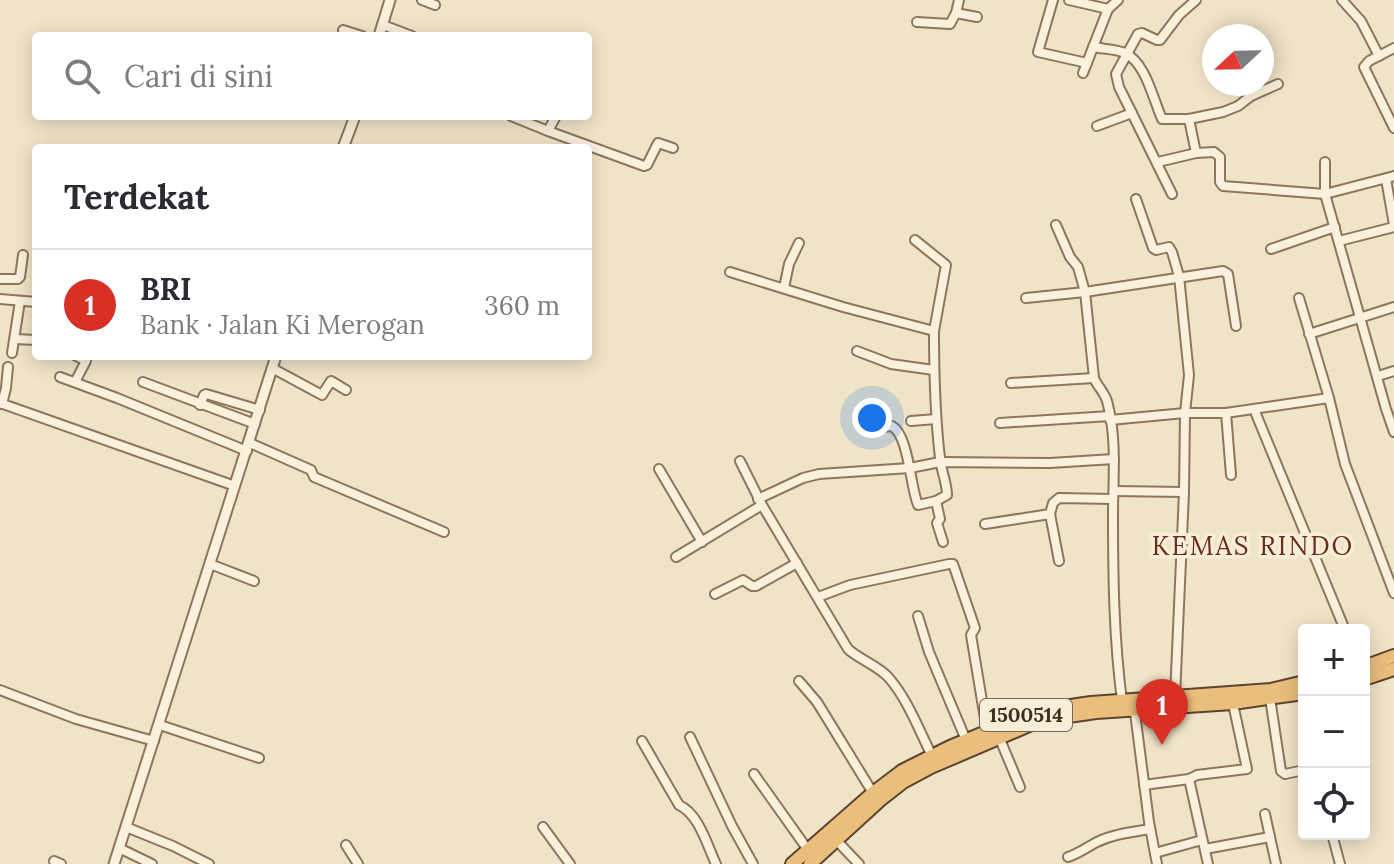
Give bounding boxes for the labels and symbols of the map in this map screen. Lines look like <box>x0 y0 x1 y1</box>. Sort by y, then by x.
north arrow <box>1202 24 1274 96</box>
your location <box>852 398 892 438</box>
district label: KEMAS RINDO <box>1152 529 1354 562</box>
pin: 1 <box>1136 679 1188 745</box>
road number: 1500514 <box>980 699 1072 731</box>

